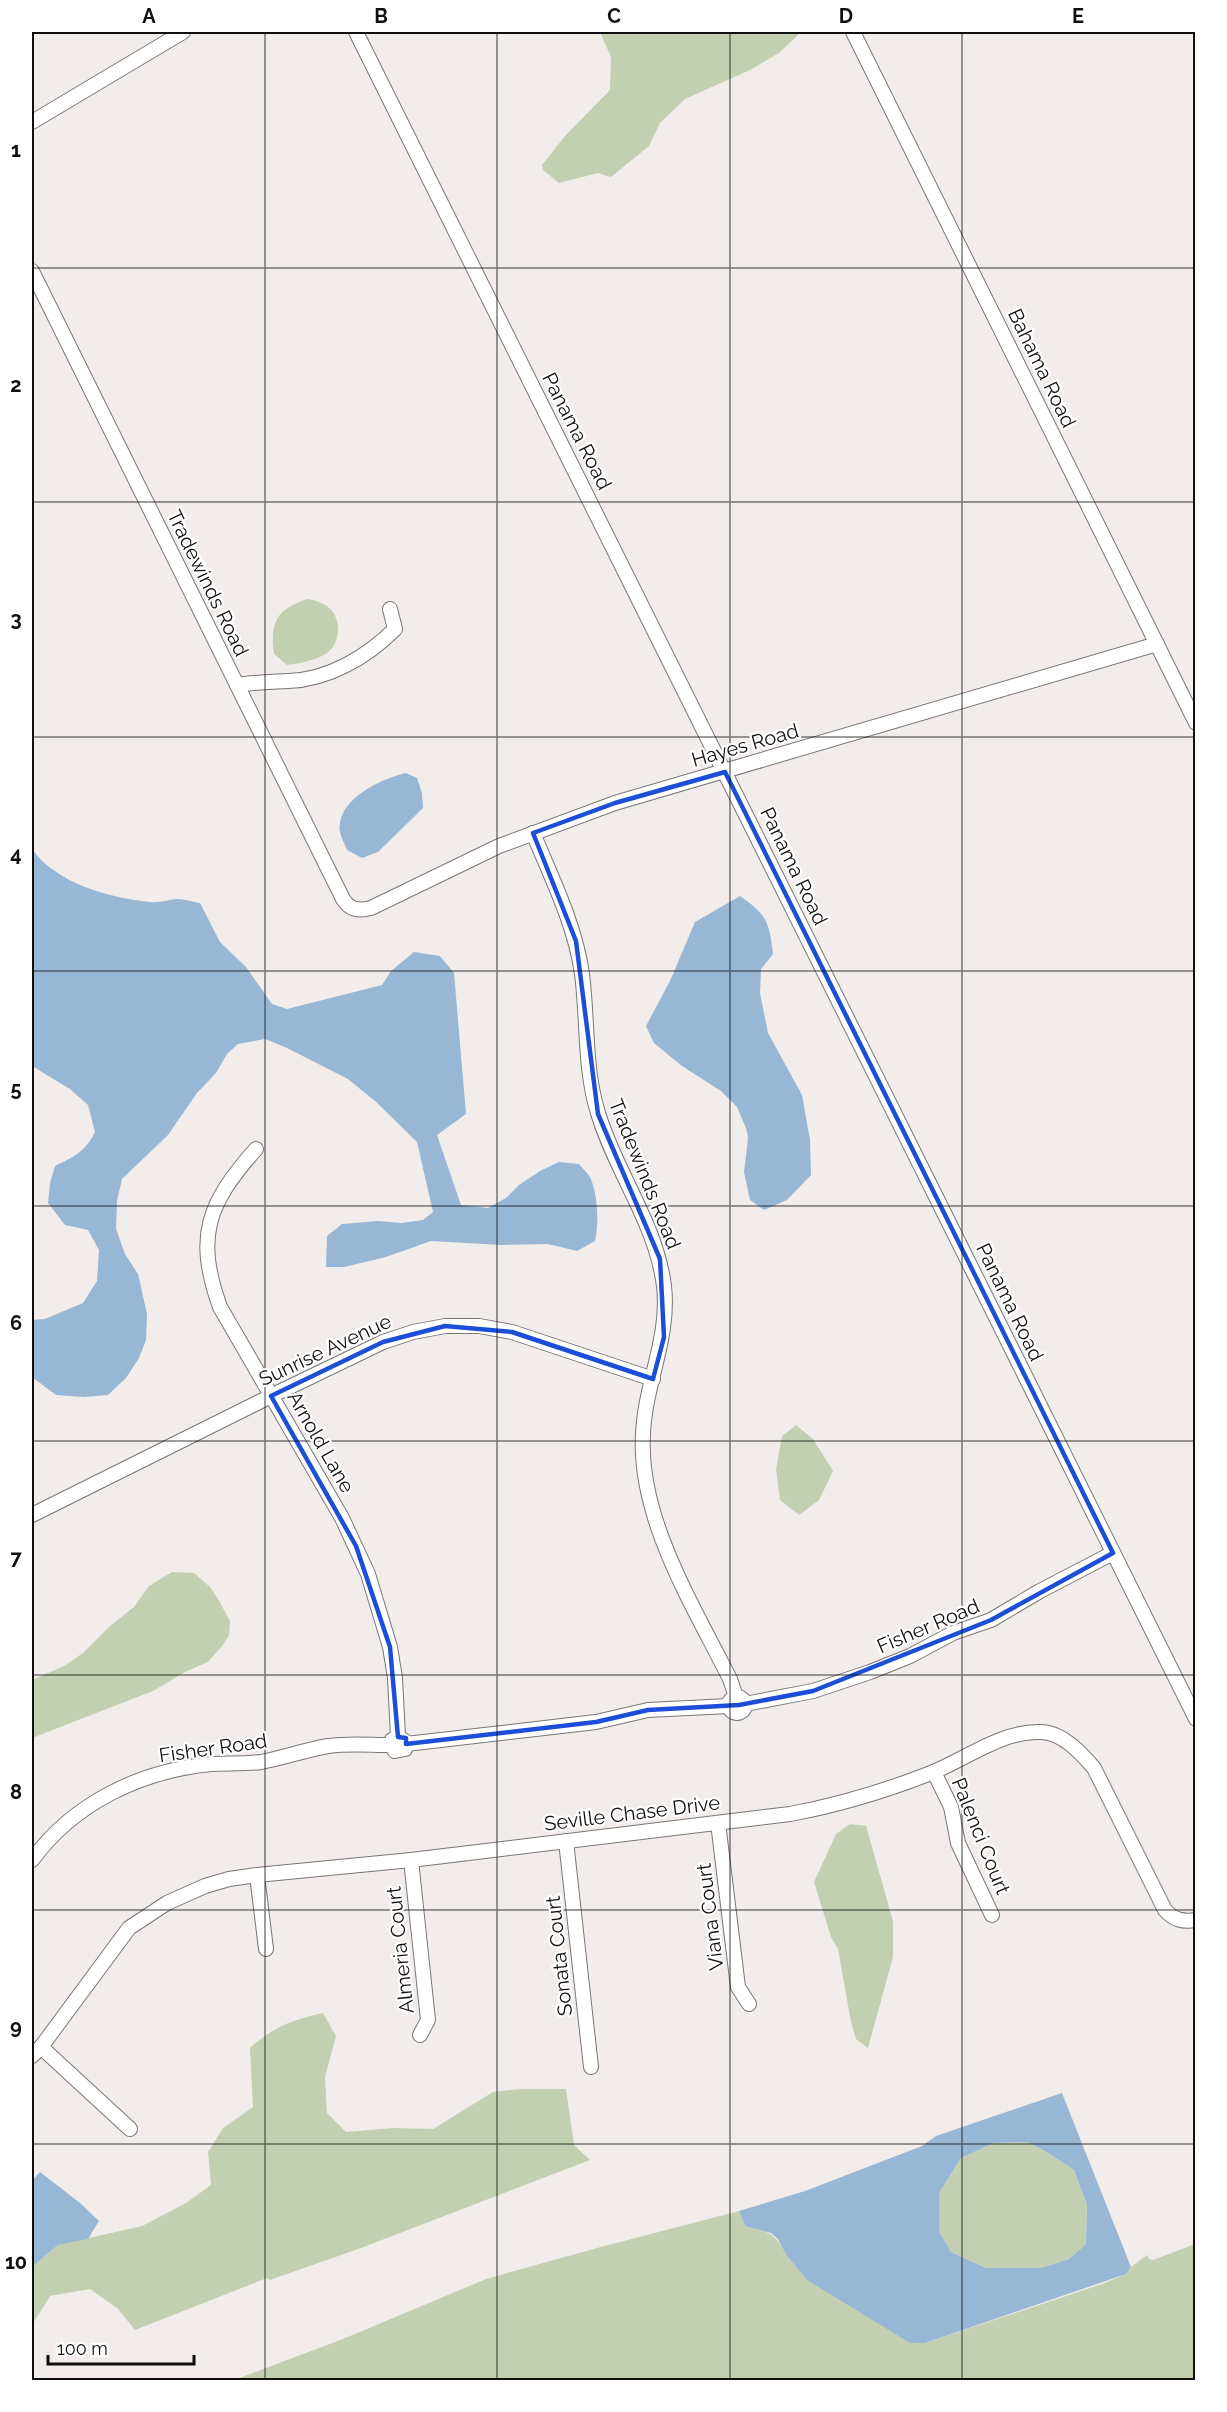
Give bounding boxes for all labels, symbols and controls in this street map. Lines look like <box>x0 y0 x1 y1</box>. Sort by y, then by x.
text: A <box>142 4 156 28</box>
text: B <box>374 4 388 28</box>
text: C <box>607 4 621 28</box>
text: D <box>839 4 853 28</box>
text: E <box>1072 4 1084 28</box>
text: 1 <box>11 138 21 162</box>
street label: Bahama Road <box>1003 305 1081 431</box>
street label: Panama Road <box>537 368 617 494</box>
text: 2 <box>10 373 22 397</box>
street label: Tradewinds Road <box>162 506 254 660</box>
text: 3 <box>10 607 22 631</box>
street label: Hayes Road <box>689 718 801 772</box>
street label: Panama Road <box>755 803 833 929</box>
text: 4 <box>10 842 22 866</box>
text: 5 <box>10 1077 22 1101</box>
street label: Tradewinds Road <box>604 1095 686 1253</box>
street label: Panama Road <box>971 1239 1049 1365</box>
street label: Sunrise Avenue <box>255 1309 395 1391</box>
text: 6 <box>10 1311 22 1335</box>
street label: Arnold Lane <box>282 1387 360 1497</box>
text: 7 <box>10 1546 22 1570</box>
street label: Fisher Road <box>873 1594 983 1658</box>
street label: Fisher Road <box>157 1729 269 1767</box>
street label: Palenci Court <box>947 1774 1015 1898</box>
text: 8 <box>10 1780 22 1804</box>
street label: Seville Chase Drive <box>543 1790 721 1836</box>
street label: Viana Court <box>691 1862 728 1972</box>
street label: Almeria Court <box>381 1885 419 2015</box>
street label: Sonata Court <box>541 1895 577 2017</box>
text: 9 <box>10 2015 22 2039</box>
text: 10 <box>5 2250 27 2274</box>
scale bar <box>48 2328 194 2366</box>
text: 100 m <box>57 2338 108 2359</box>

